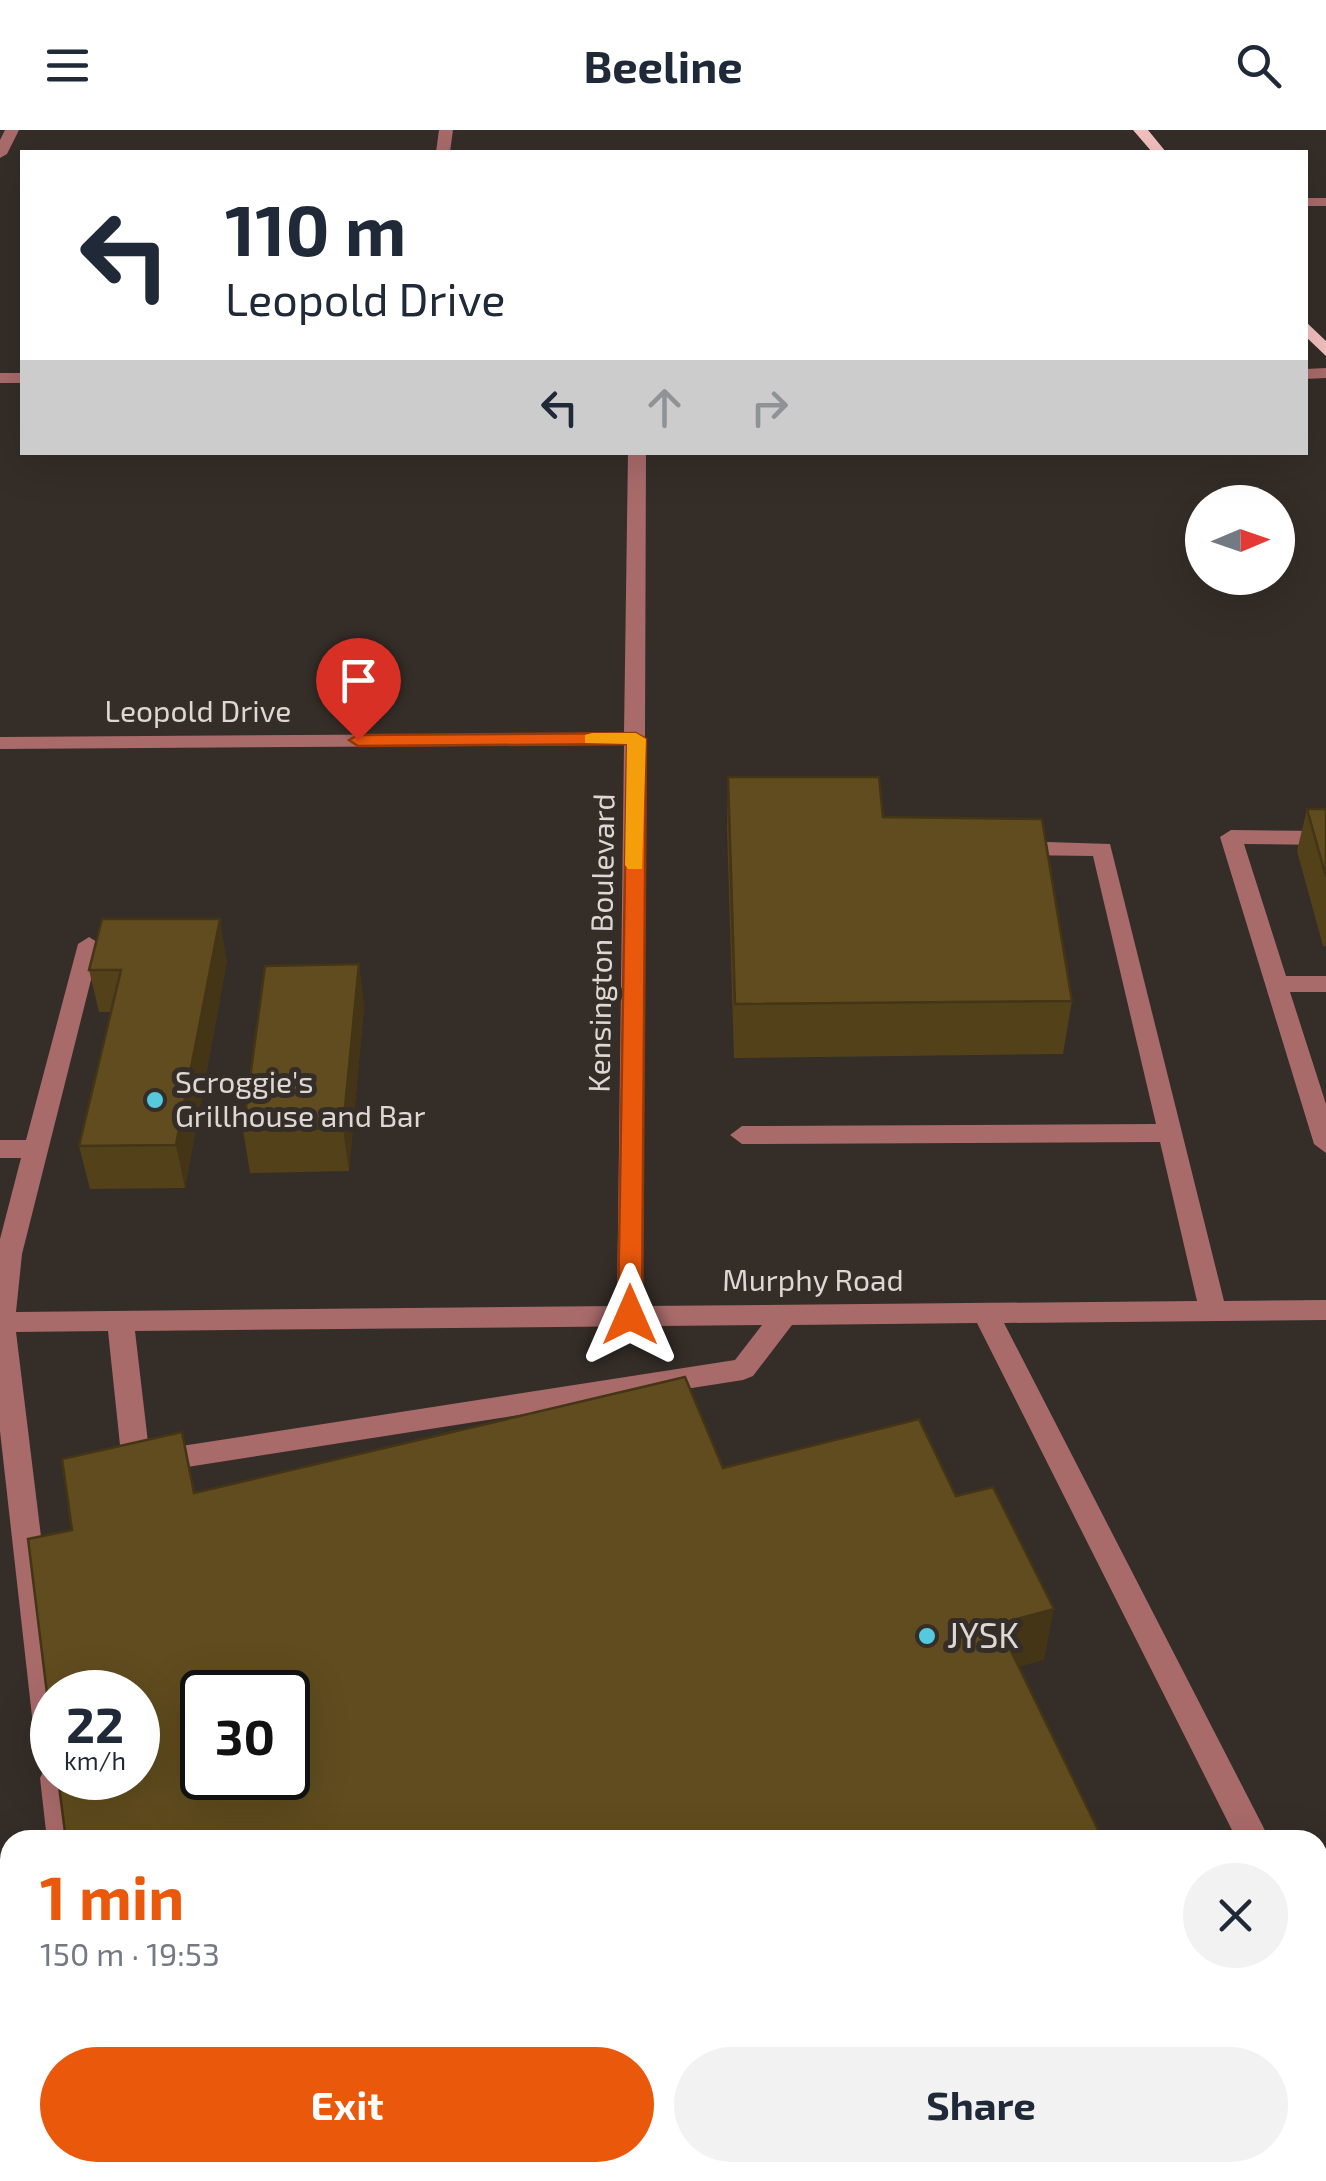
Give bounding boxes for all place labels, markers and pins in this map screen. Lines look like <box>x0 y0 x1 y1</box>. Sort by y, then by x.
pin <box>316 638 401 741</box>
place label: Scroggie's Grillhouse and Bar <box>175 1063 426 1133</box>
marker: Scroggie's Grillhouse and Bar <box>144 1089 166 1111</box>
place label: JYSK <box>947 1613 1019 1655</box>
marker: JYSK <box>916 1625 938 1647</box>

